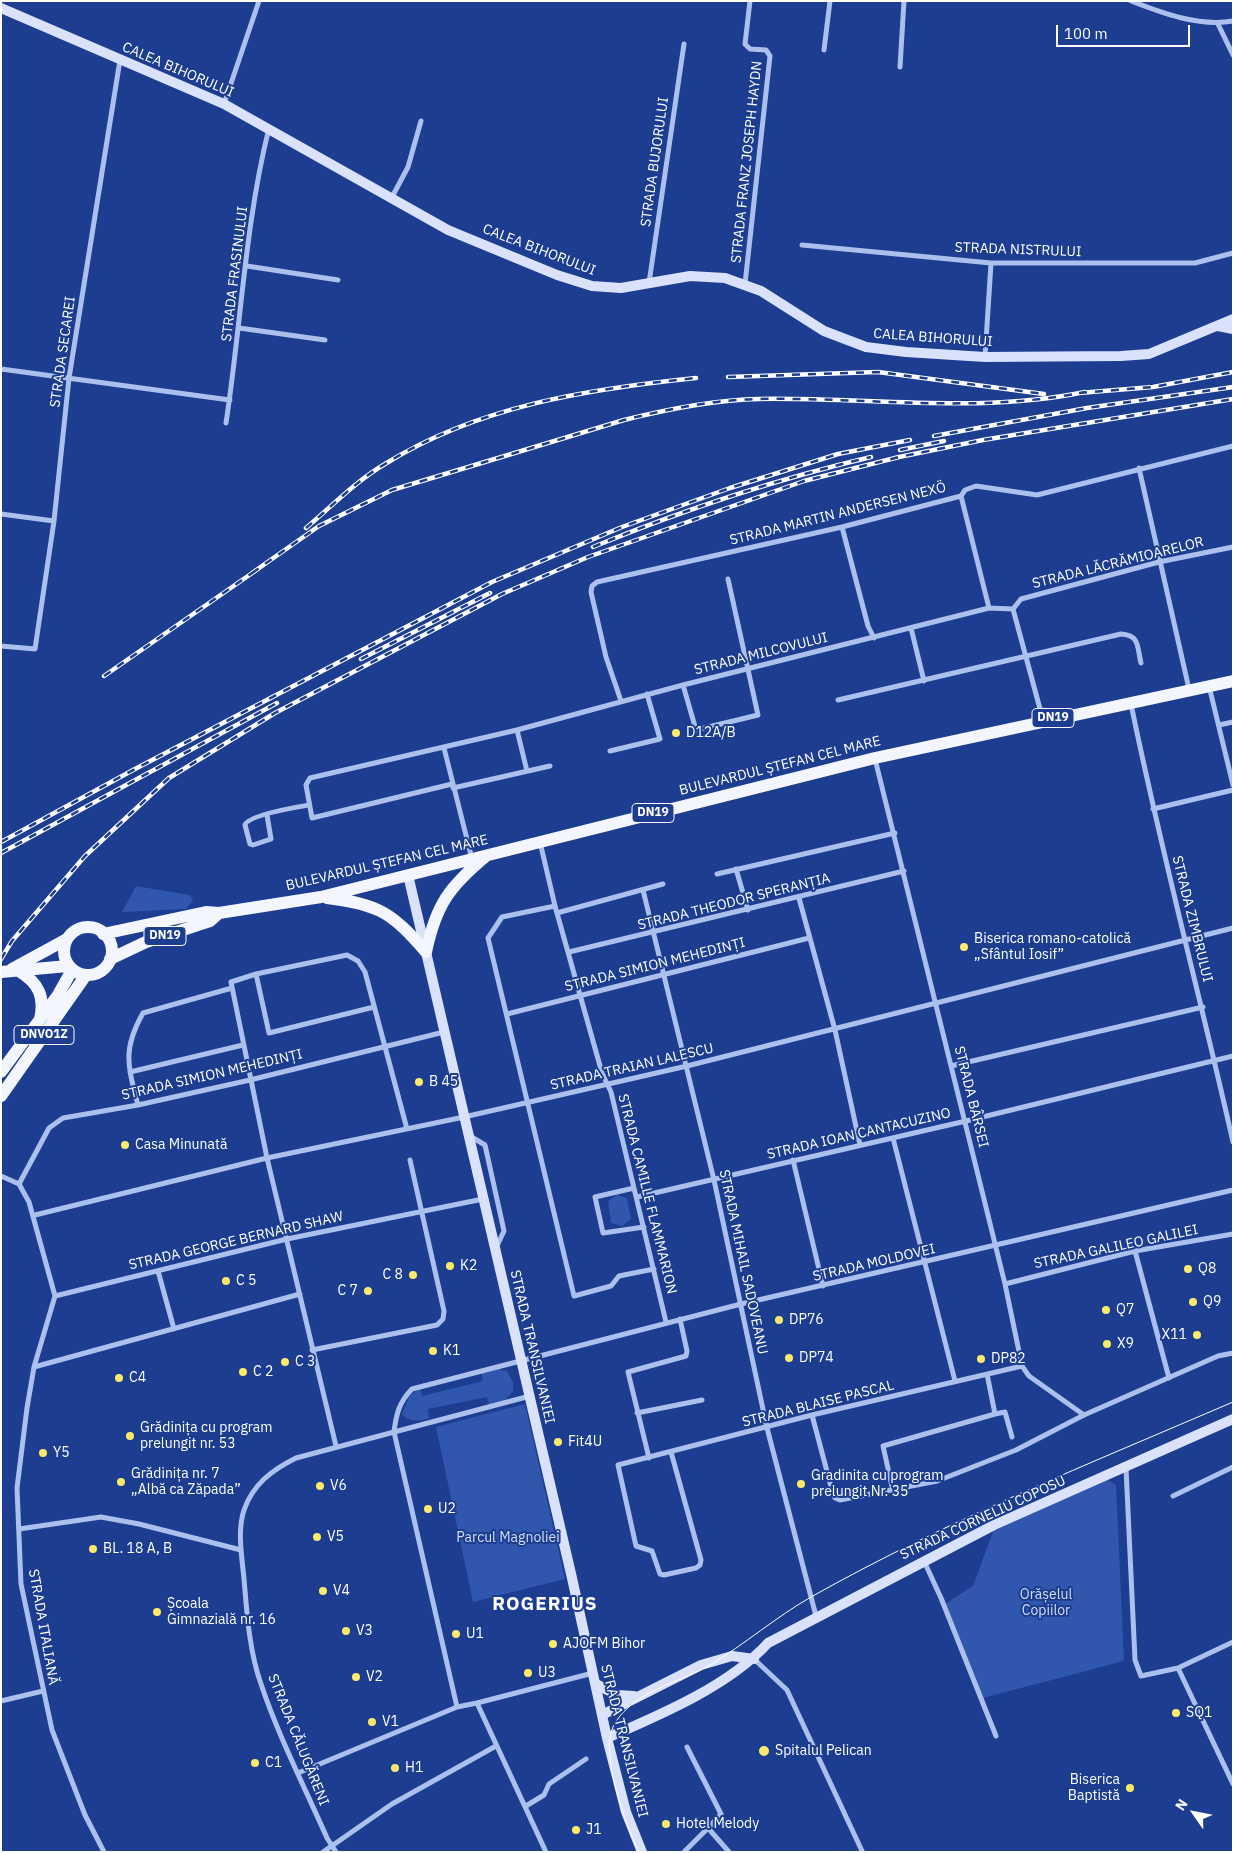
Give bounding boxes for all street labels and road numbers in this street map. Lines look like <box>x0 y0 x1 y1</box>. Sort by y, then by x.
street label: CALEA BIHORULUI <box>120 39 236 101</box>
street label: STRADA FRANZ JOSEPH HAYDN <box>728 60 766 264</box>
street label: STRADA BUJORULUI <box>638 96 672 228</box>
street label: STRADA FRASINULUI <box>218 205 252 343</box>
street label: CALEA BIHORULUI <box>480 221 598 279</box>
street label: STRADA NISTRULUI <box>954 239 1082 261</box>
street label: STRADA SECAREI <box>47 295 79 409</box>
street label: CALEA BIHORULUI <box>873 325 993 351</box>
street label: STRADA MARTIN ANDERSEN NEXÖ <box>728 479 948 549</box>
street label: STRADA LĂCRĂMIOARELOR <box>1030 534 1206 592</box>
street label: STRADA MILCOVULUI <box>693 629 829 679</box>
road number: DN19 <box>1032 708 1074 728</box>
street label: BULEVARDUL ȘTEFAN CEL MARE <box>678 733 882 799</box>
road number: DN19 <box>632 804 674 822</box>
street label: BULEVARDUL ȘTEFAN CEL MARE <box>284 832 490 894</box>
street label: STRADA ZIMBRULUI <box>1168 854 1216 984</box>
street label: STRADA THEODOR SPERANȚIA <box>636 870 832 934</box>
road number: DN19 <box>144 926 186 946</box>
street label: STRADA SIMION MEHEDINȚI <box>563 934 747 996</box>
road number: DNVO1Z <box>14 1026 74 1044</box>
street label: STRADA TRAIAN LALESCU <box>549 1040 715 1094</box>
street label: STRADA BÂRSEI <box>950 1044 992 1150</box>
street label: STRADA SIMION MEHEDINȚI <box>120 1046 304 1104</box>
street label: STRADA CAMILLE FLAMMARION <box>614 1092 680 1296</box>
street label: STRADA IOAN CANTACUZINO <box>766 1105 952 1163</box>
street label: STRADA MIHAIL SADOVEANU <box>715 1168 771 1356</box>
street label: STRADA GEORGE BERNARD SHAW <box>127 1208 345 1274</box>
street label: STRADA GALILEO GALILEI <box>1032 1221 1200 1273</box>
street label: STRADA MOLDOVEI <box>811 1241 937 1285</box>
street label: STRADA TRANSILVANIEI <box>506 1268 558 1426</box>
street label: STRADA BLAISE PASCAL <box>740 1377 896 1431</box>
street label: STRADA CORNELIU COPOSU <box>898 1472 1068 1564</box>
street label: STRADA ITALIANĂ <box>25 1568 61 1686</box>
street label: STRADA TRANSILVANIEI <box>597 1663 651 1819</box>
street label: STRADA CĂLUGĂRENI <box>264 1672 332 1808</box>

